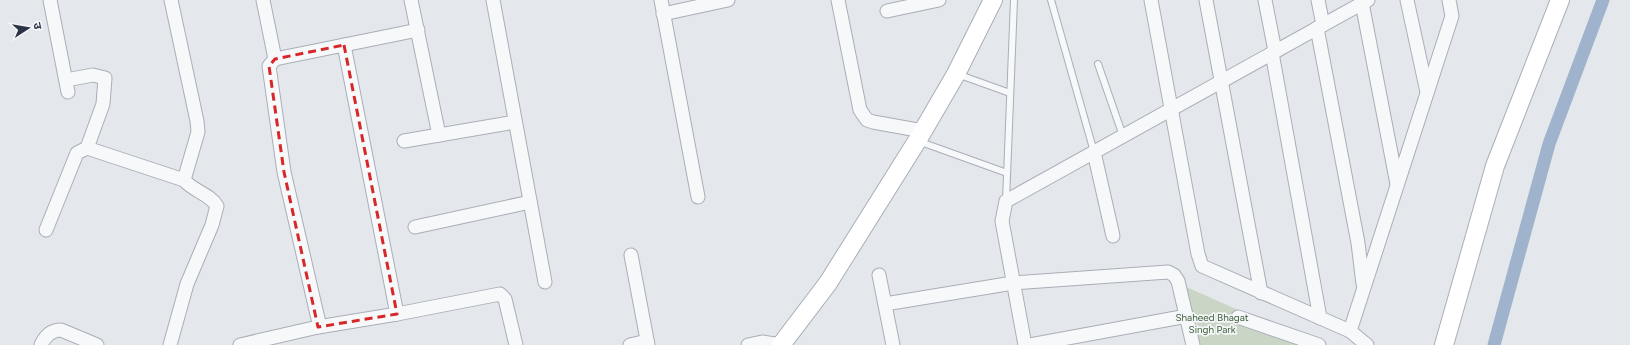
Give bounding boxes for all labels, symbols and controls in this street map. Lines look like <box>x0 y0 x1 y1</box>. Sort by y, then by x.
north arrow <box>8 8 48 48</box>
text: उ <box>30 22 44 31</box>
park label: Shaheed Bhagat Singh Park <box>1175 311 1249 336</box>

